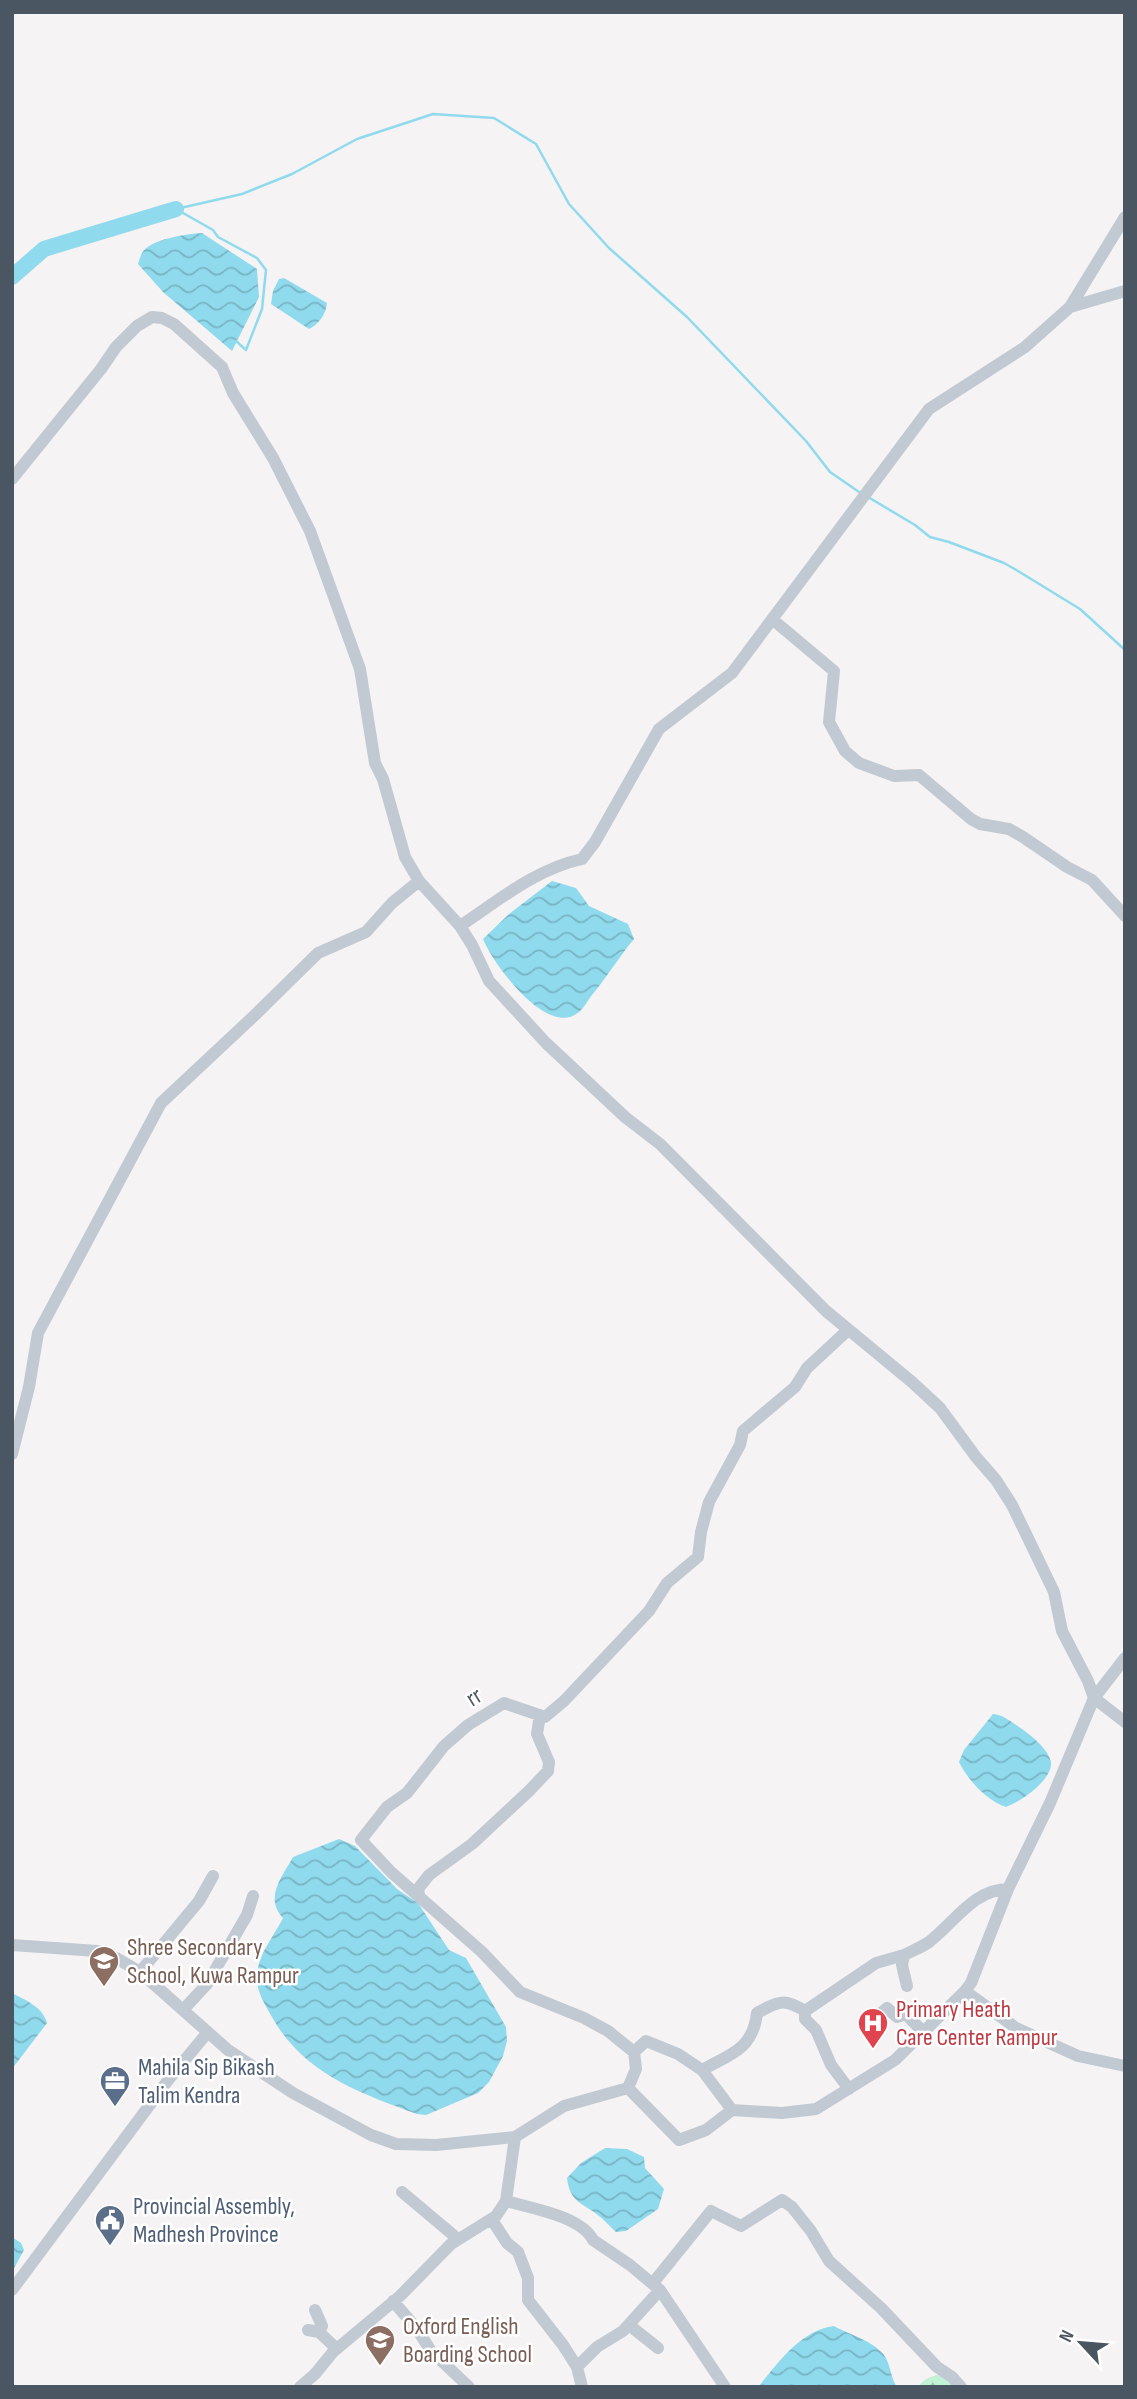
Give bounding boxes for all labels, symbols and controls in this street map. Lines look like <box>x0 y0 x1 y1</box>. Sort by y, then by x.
street label: rr <box>460 1681 488 1713</box>
place label: Shree Secondary School, Kuwa Rampur <box>127 1933 299 1990</box>
school or university icon: Shree Secondary School, Kuwa Rampur <box>87 1944 121 1988</box>
place label: Primary Heath Care Center Rampur <box>896 1995 1058 2052</box>
hospital icon: Primary Heath Care Center Rampur <box>856 2006 890 2050</box>
place label: Mahila Sip Bikash Talim Kendra <box>138 2053 275 2110</box>
office icon: Mahila Sip Bikash Talim Kendra <box>98 2064 132 2108</box>
place label: Provincial Assembly, Madhesh Province <box>133 2192 295 2249</box>
public building icon: Provincial Assembly, Madhesh Province <box>93 2203 127 2247</box>
north arrow <box>1046 2308 1116 2378</box>
place label: Oxford English Boarding School <box>403 2312 532 2369</box>
school or university icon: Oxford English Boarding School <box>363 2323 397 2367</box>
text: N <box>1055 2327 1080 2346</box>

